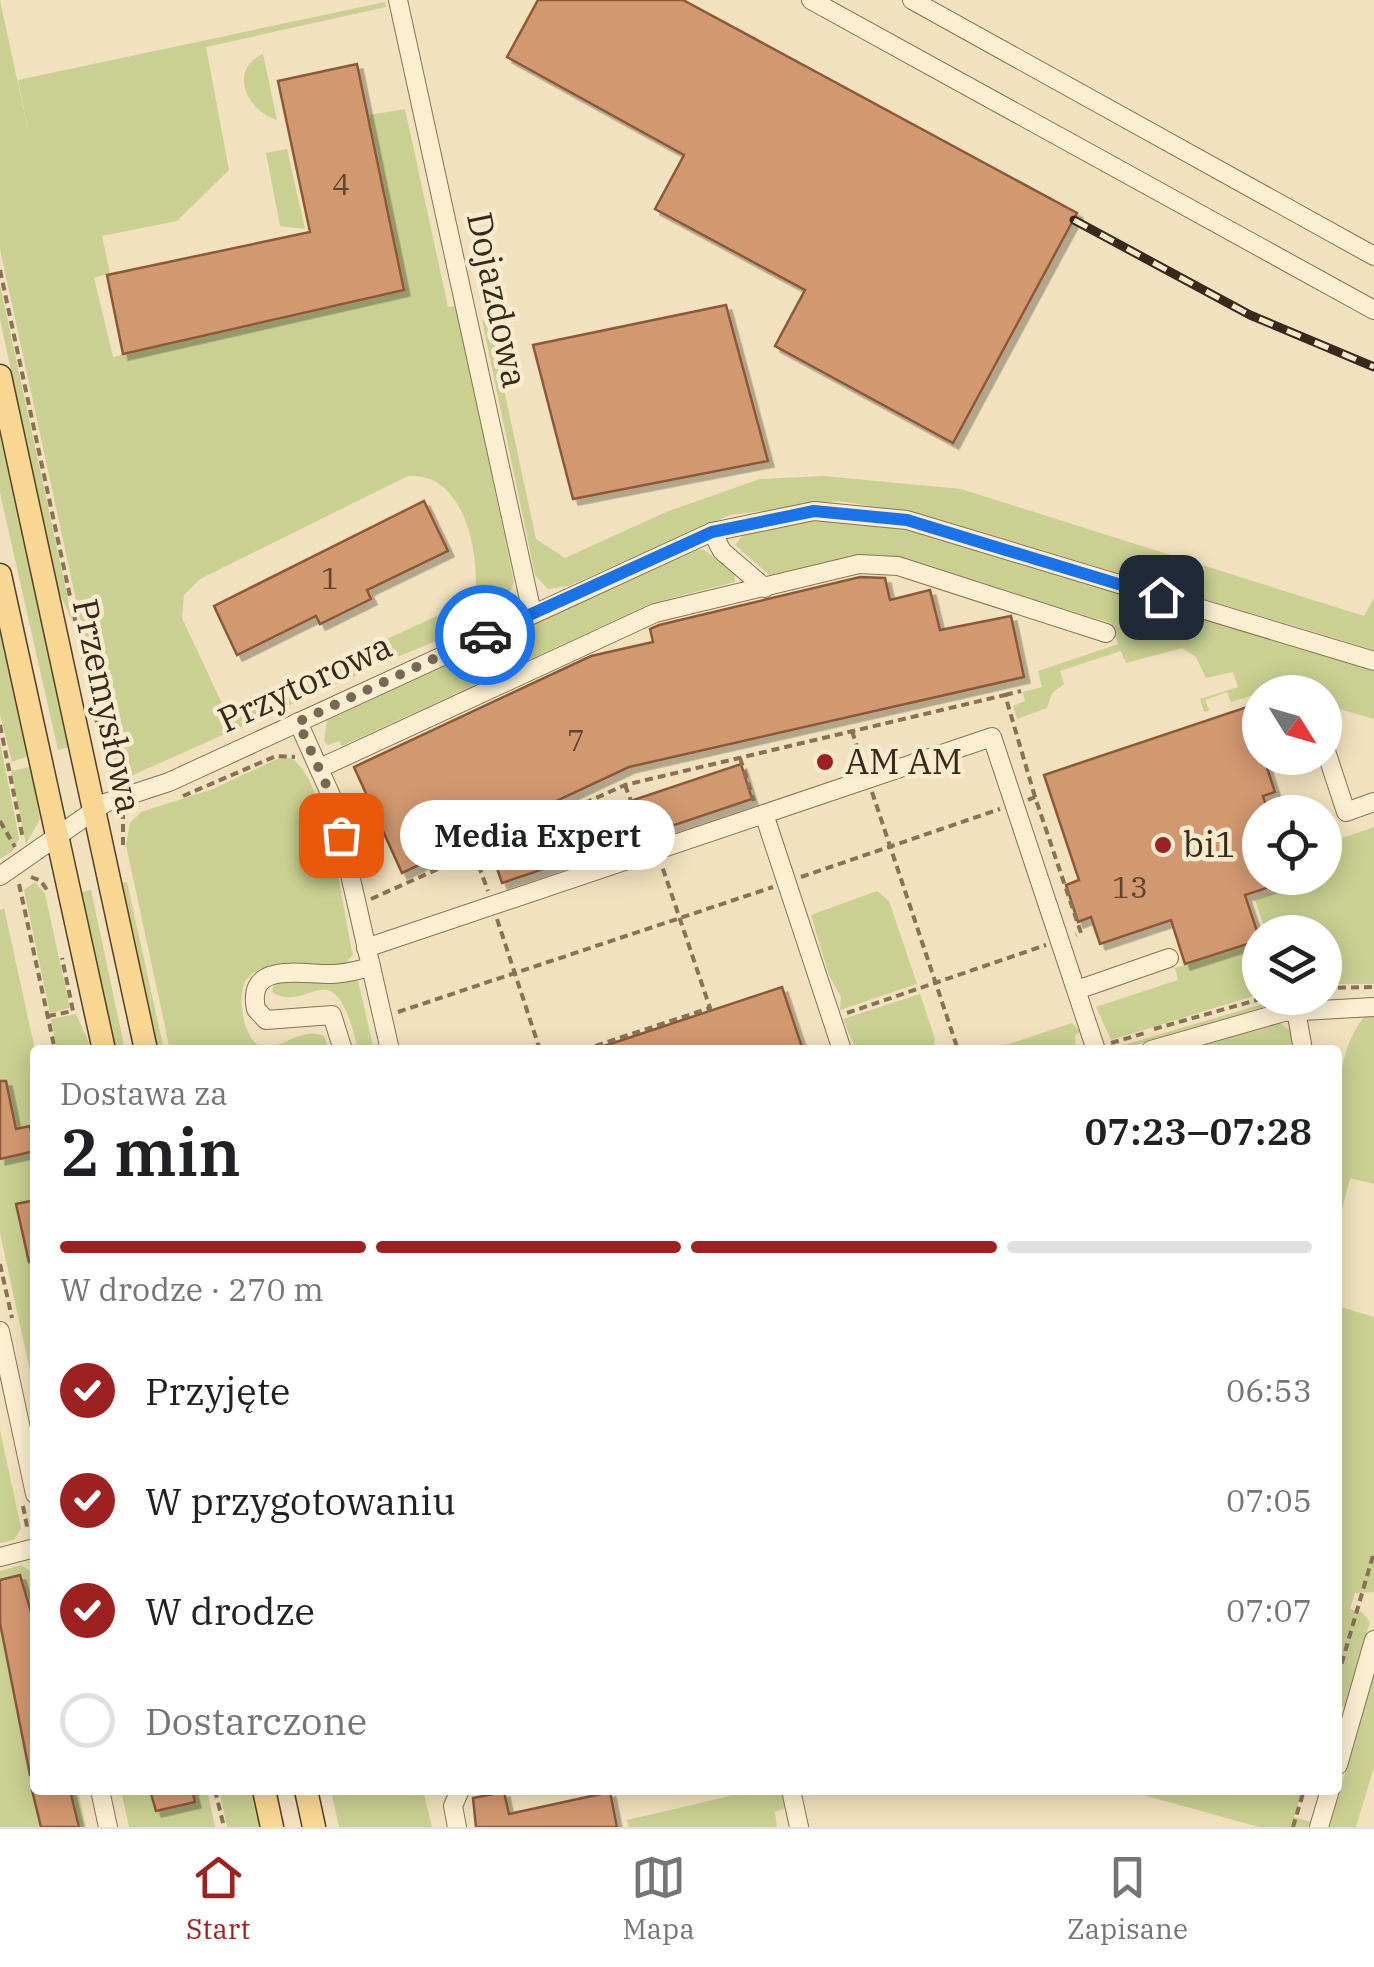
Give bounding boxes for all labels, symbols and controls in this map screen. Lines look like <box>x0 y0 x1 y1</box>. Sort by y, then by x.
house number: 4 <box>332 164 350 203</box>
street label: Dojazdowa <box>457 208 539 392</box>
pin <box>1119 555 1204 640</box>
house number: 1 <box>321 558 339 597</box>
icon: home <box>1134 570 1189 625</box>
courier <box>435 585 535 685</box>
street label: Przemysłowa <box>63 594 153 817</box>
icon: car <box>458 608 513 663</box>
street label: Przytorowa <box>210 622 399 742</box>
north arrow <box>1242 675 1342 775</box>
map controls <box>1242 675 1342 1015</box>
house number: 7 <box>567 720 585 759</box>
place label: AM AM <box>845 738 962 784</box>
marker: AM AM <box>814 751 836 773</box>
pin <box>299 793 384 878</box>
button: locate <box>1242 795 1342 895</box>
callout: Media Expert <box>401 800 676 870</box>
icon: bag <box>314 808 369 863</box>
text: Media Expert <box>434 814 641 856</box>
place label: bi1 <box>1183 821 1236 867</box>
marker: bi1 <box>1152 834 1174 856</box>
house number: 13 <box>1112 867 1148 906</box>
button: layers <box>1242 915 1342 1015</box>
text: Dostawa za <box>60 1072 228 1114</box>
text: 07:23–07:28 <box>1085 1106 1312 1155</box>
text: 2 min <box>60 1109 241 1194</box>
text: W drodze · 270 m <box>60 1268 324 1310</box>
icon: check <box>60 1363 115 1418</box>
text: Przyjęte <box>145 1366 290 1415</box>
text: 06:53 <box>1226 1369 1312 1411</box>
icon: check <box>60 1473 115 1528</box>
text: W przygotowaniu <box>145 1476 456 1525</box>
text: 07:05 <box>1226 1479 1312 1521</box>
icon: check <box>60 1583 115 1638</box>
text: W drodze <box>145 1586 315 1635</box>
text: 07:07 <box>1226 1589 1312 1631</box>
text: Dostarczone <box>145 1696 367 1745</box>
tab: Start <box>186 1850 250 1947</box>
tab: Mapa <box>622 1850 695 1947</box>
tab: Zapisane <box>1067 1850 1188 1947</box>

